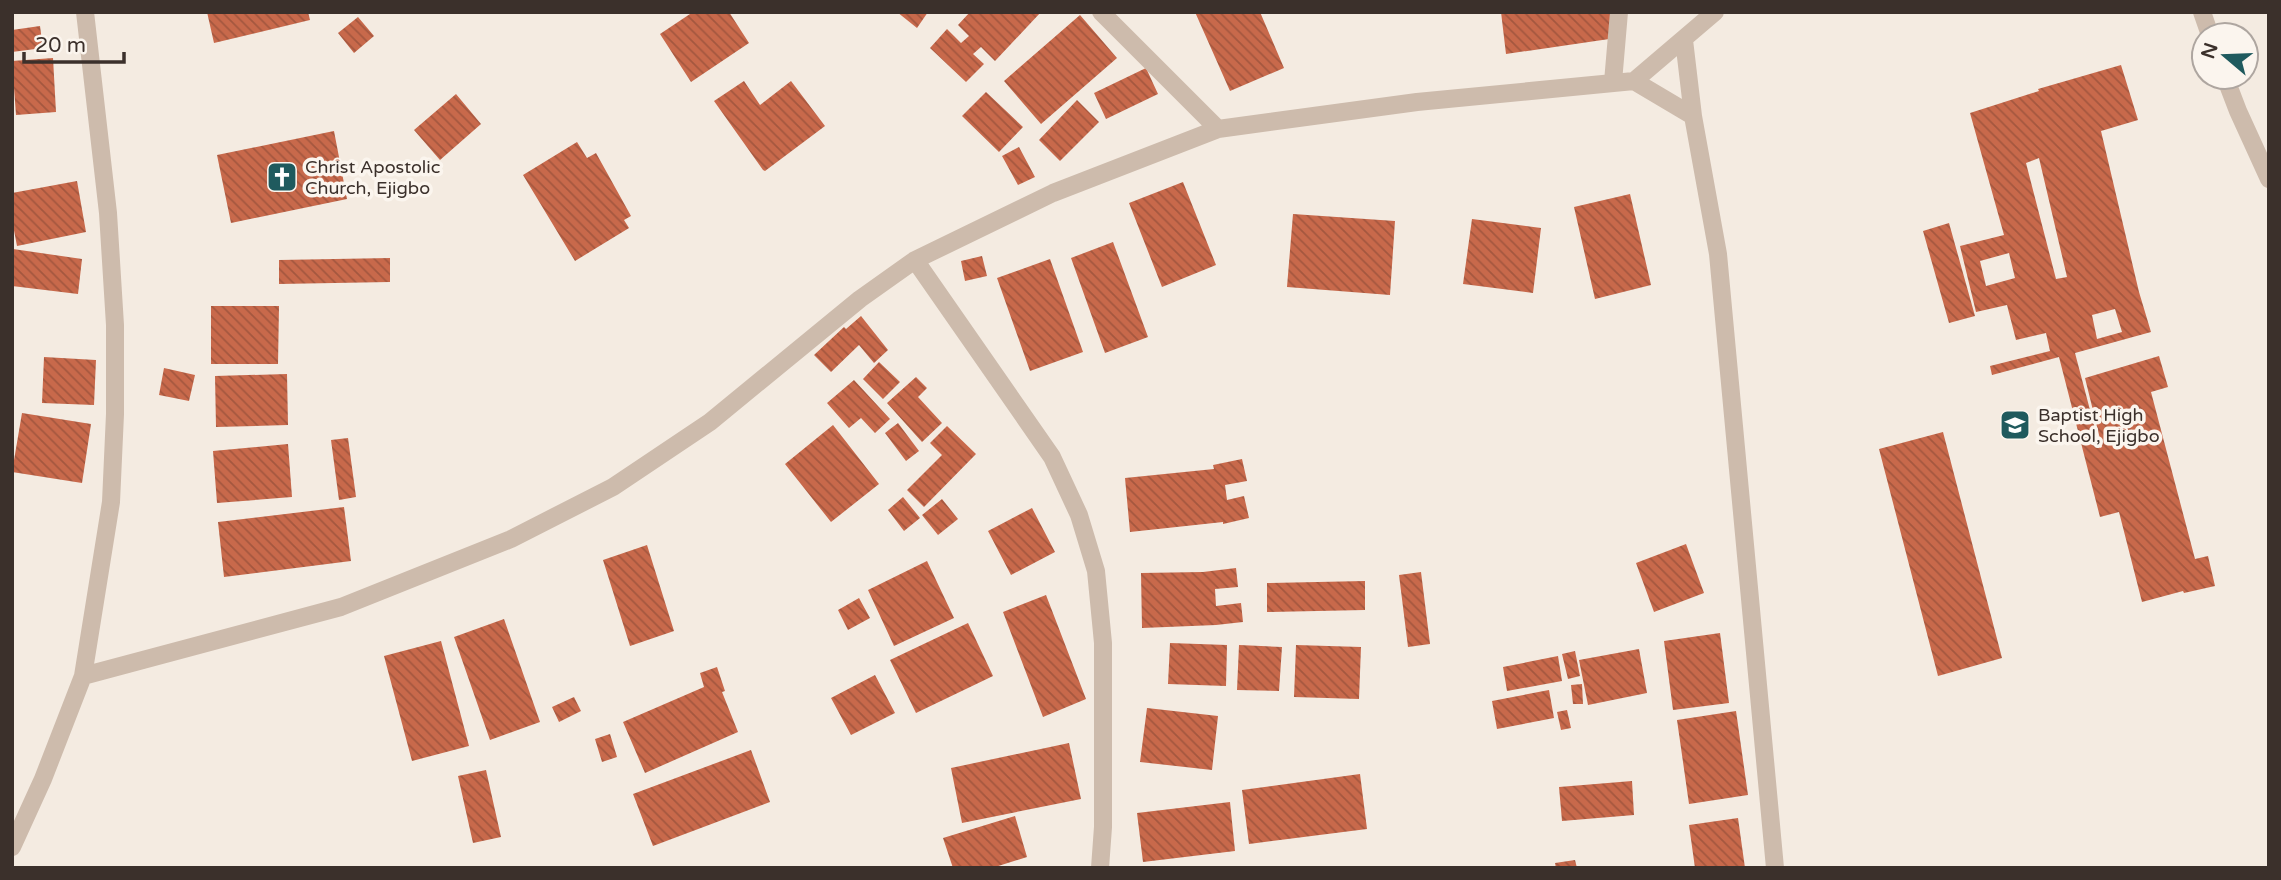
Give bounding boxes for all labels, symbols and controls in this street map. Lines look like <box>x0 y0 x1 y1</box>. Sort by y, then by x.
scale bar <box>24 21 124 65</box>
north arrow <box>2190 21 2260 91</box>
text: 20 m <box>35 33 86 58</box>
text: N <box>2197 40 2223 62</box>
place label: Christ Apostolic Church, Ejigbo <box>305 156 440 199</box>
church icon: Christ Apostolic Church, Ejigbo <box>265 160 299 194</box>
place label: Baptist High School, Ejigbo <box>2038 404 2160 447</box>
school or university icon: Baptist High School, Ejigbo <box>1998 408 2032 442</box>

